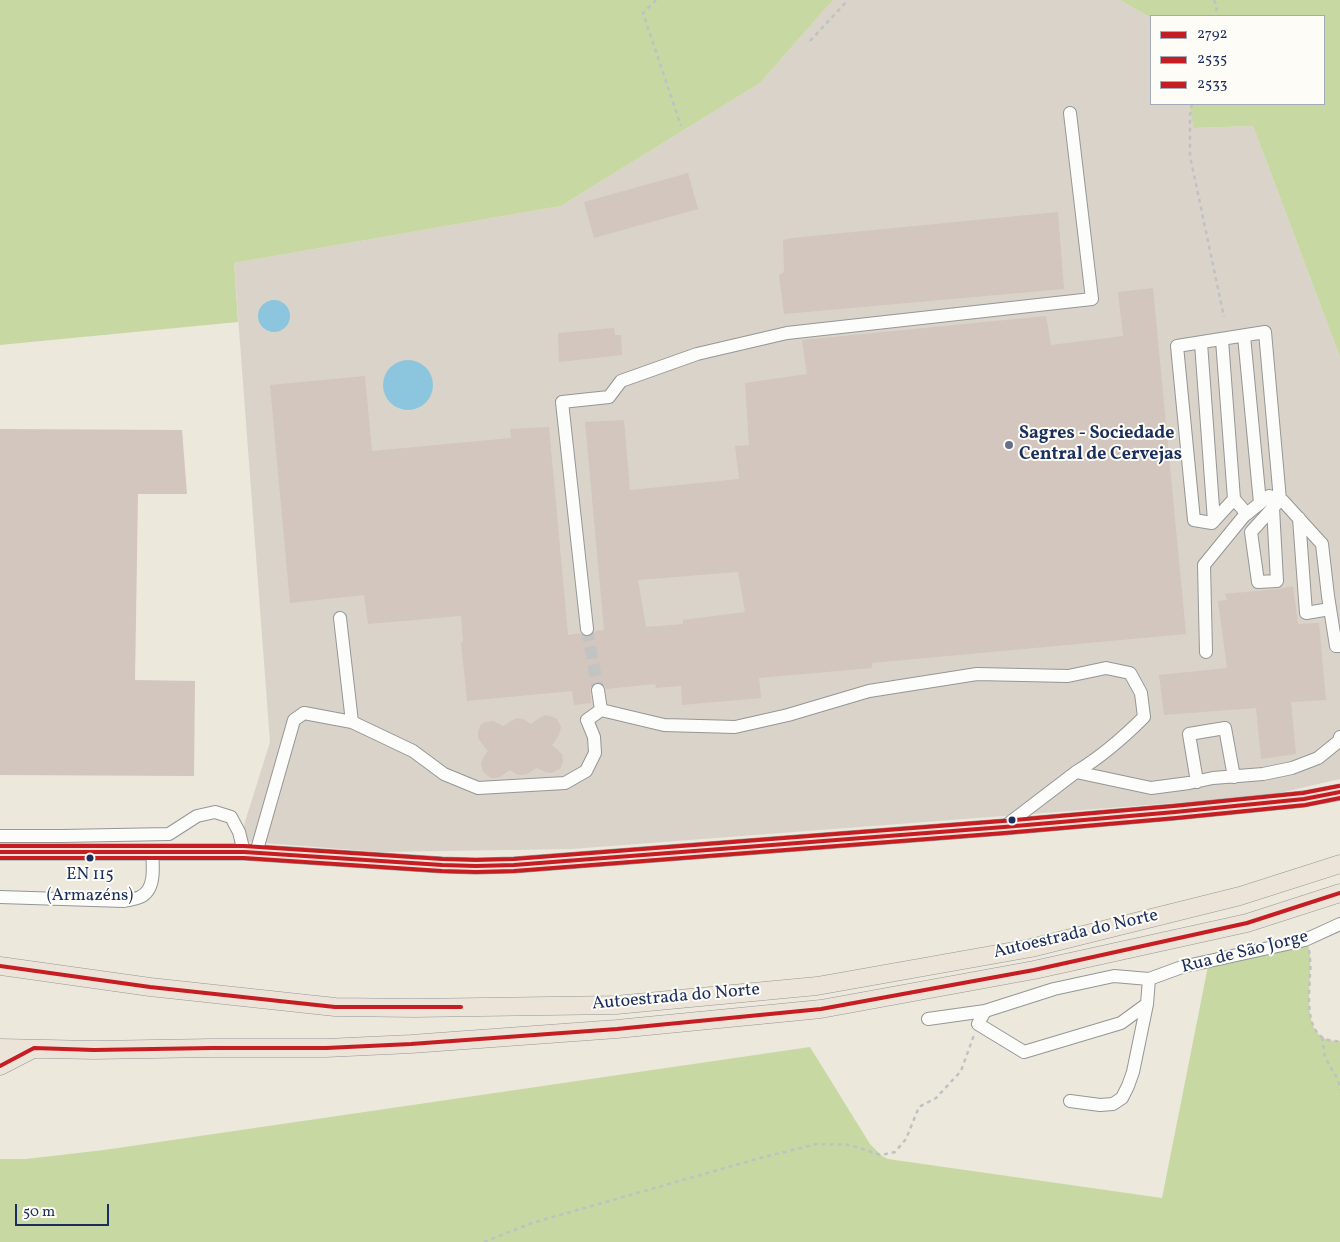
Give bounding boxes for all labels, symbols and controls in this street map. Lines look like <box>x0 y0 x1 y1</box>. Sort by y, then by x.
legend <box>1150 15 1325 105</box>
text: 2792 <box>1197 24 1228 45</box>
text: 2535 <box>1197 49 1227 70</box>
text: 2533 <box>1197 74 1228 95</box>
place label: Sagres - Sociedade Central de Cervejas <box>1019 424 1182 466</box>
marker: Sagres - Sociedade Central de Cervejas <box>1003 439 1015 451</box>
unlabelled marker <box>1007 815 1017 825</box>
marker: EN 115 (Armazéns) <box>85 853 95 863</box>
place label: EN 115 (Armazéns) <box>47 866 133 906</box>
street label: Autoestrada do Norte <box>992 906 1160 964</box>
street label: Rua de São Jorge <box>1179 927 1311 979</box>
street label: Autoestrada do Norte <box>591 980 761 1016</box>
scale bar <box>18 1194 111 1226</box>
text: 50 m <box>23 1202 55 1223</box>

